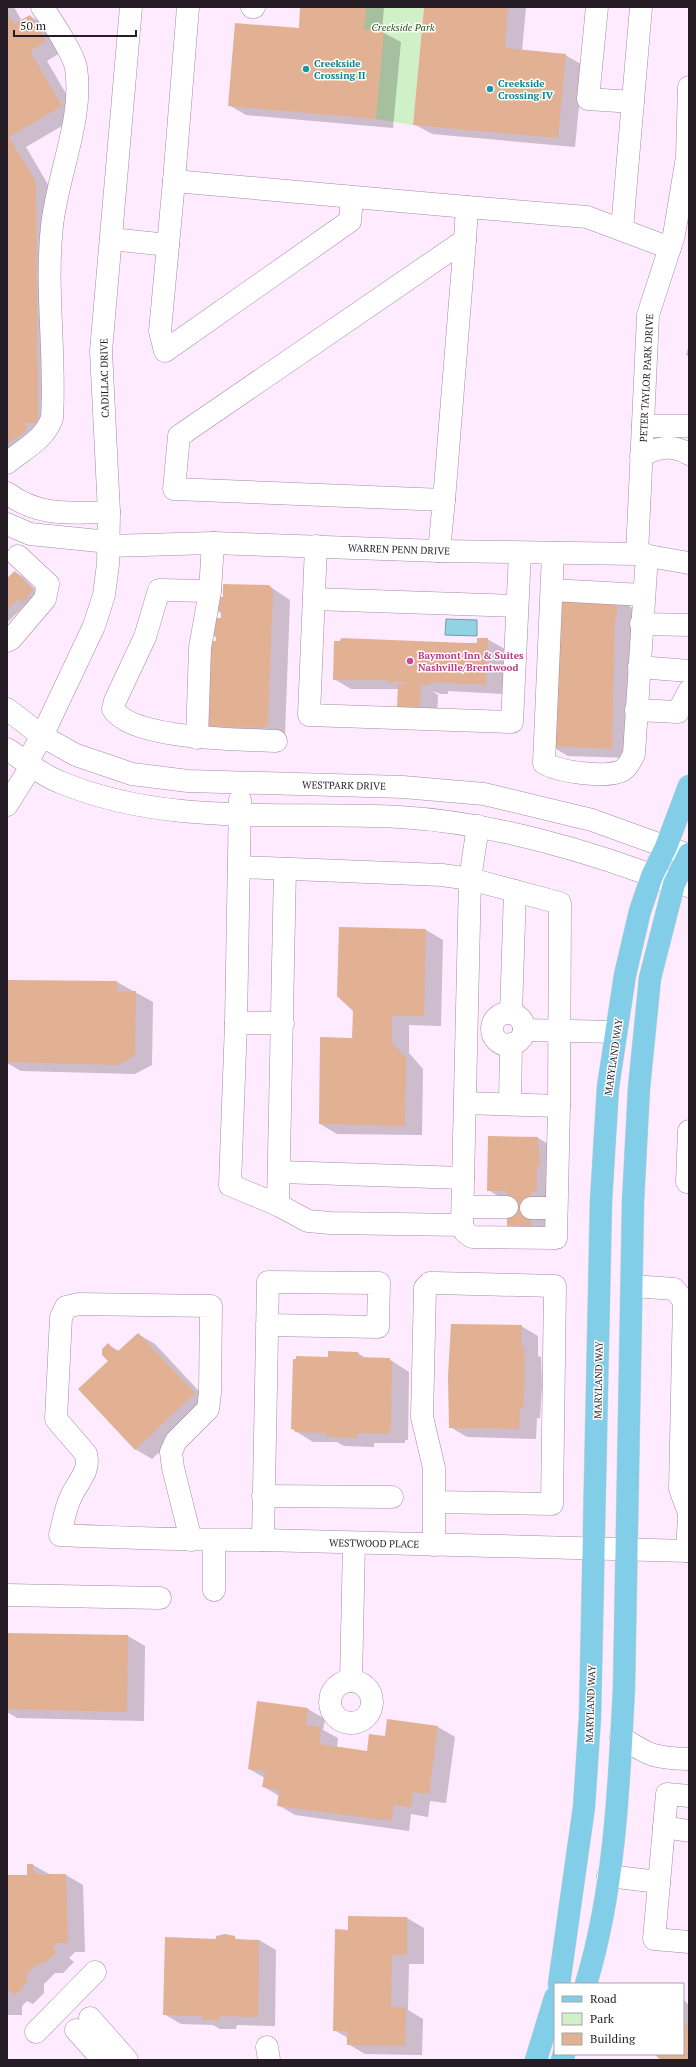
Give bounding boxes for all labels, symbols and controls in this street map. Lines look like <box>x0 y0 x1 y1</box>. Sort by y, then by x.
scale bar <box>14 12 136 38</box>
text: 50 m <box>20 18 47 33</box>
park label: Creekside Park <box>371 21 435 34</box>
place label: Creekside Crossing II <box>314 57 366 82</box>
marker: Creekside Crossing II <box>301 64 311 74</box>
place label: Creekside Crossing IV <box>498 77 554 102</box>
marker: Creekside Crossing IV <box>485 84 495 94</box>
street label: PETER TAYLOR PARK DRIVE <box>637 313 656 443</box>
street label: CADILLAC DRIVE <box>97 338 112 418</box>
street label: WARREN PENN DRIVE <box>348 541 450 558</box>
place label: Baymont Inn & Suites Nashville/Brentwood <box>418 649 524 674</box>
marker: Baymont Inn & Suites Nashville/Brentwood <box>405 656 415 666</box>
street label: WESTPARK DRIVE <box>302 778 386 793</box>
street label: MARYLAND WAY <box>602 1017 625 1096</box>
street label: MARYLAND WAY <box>591 1341 606 1419</box>
street label: WESTWOOD PLACE <box>329 1536 419 1551</box>
street label: MARYLAND WAY <box>583 1664 598 1743</box>
legend <box>554 1983 684 2055</box>
text: Road <box>590 1991 617 2006</box>
text: Park <box>590 2011 615 2026</box>
text: Building <box>590 2031 636 2046</box>

